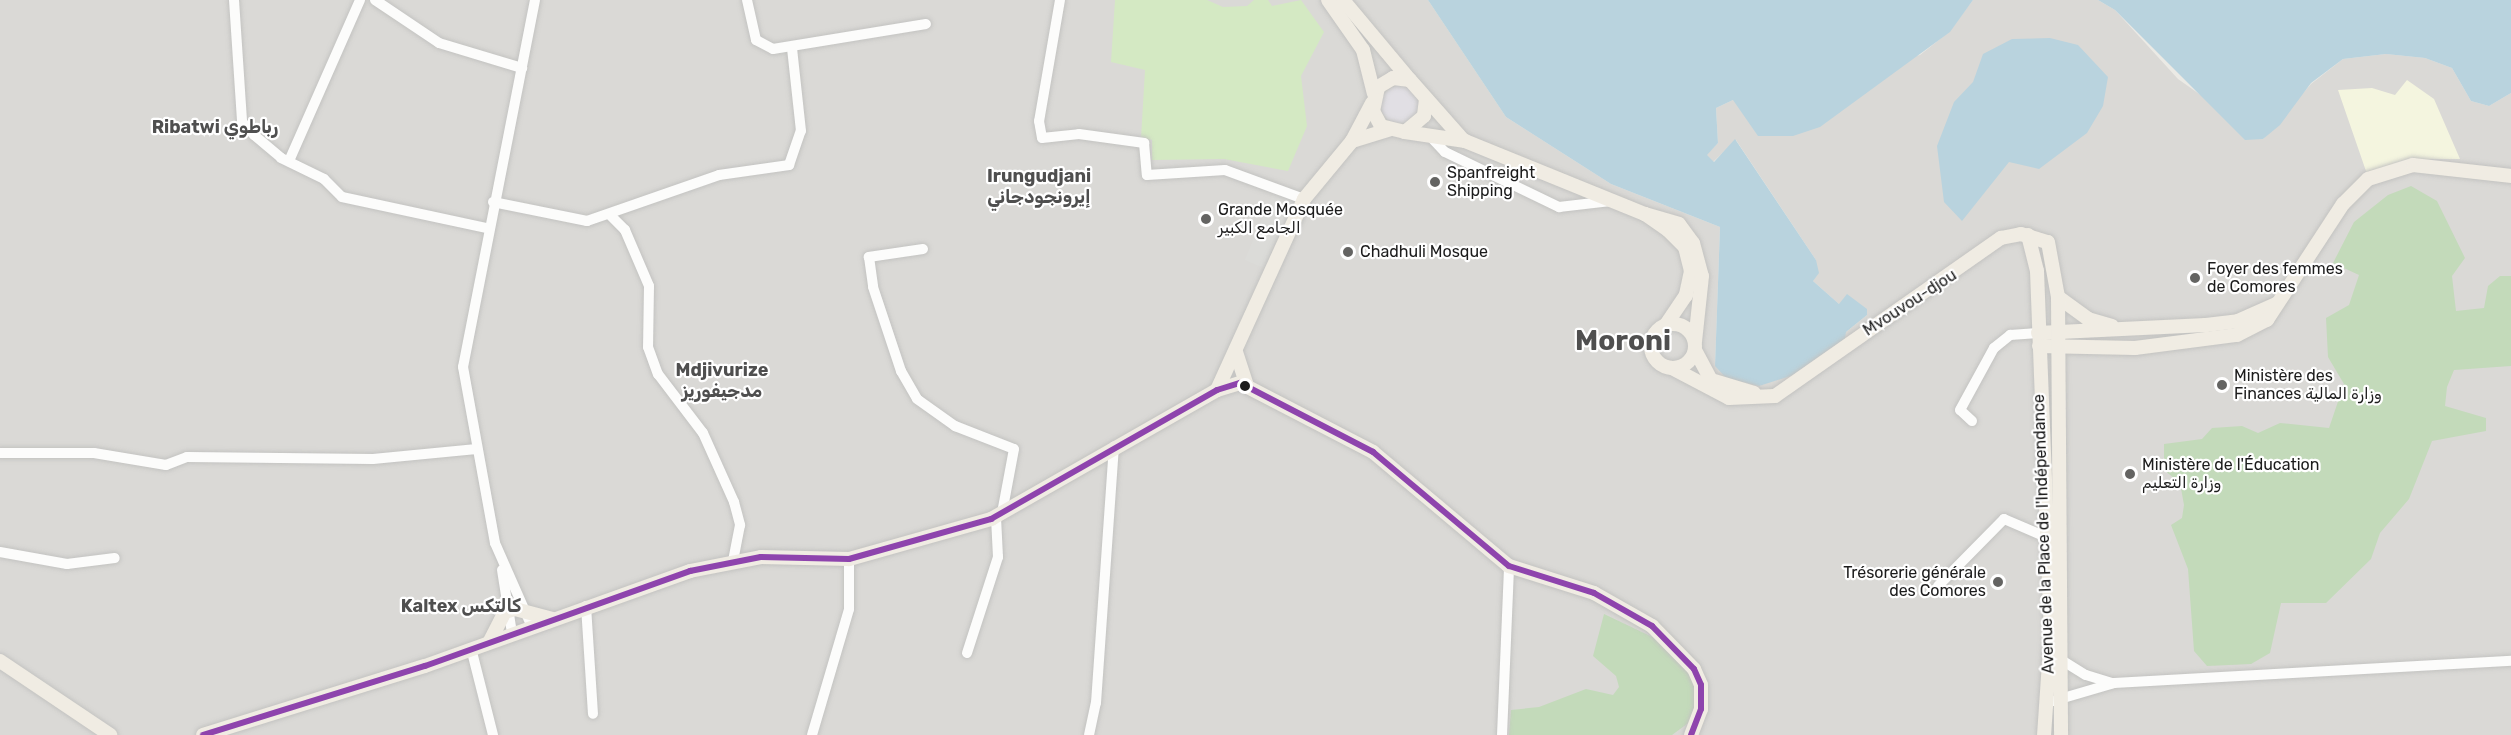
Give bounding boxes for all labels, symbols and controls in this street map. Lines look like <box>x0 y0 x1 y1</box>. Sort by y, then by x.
district label: Ribatwi رباطوي <box>152 116 278 138</box>
place label: Spanfreight Shipping <box>1447 163 1535 201</box>
district label: Irungudjani إيرونجودجاني <box>987 166 1091 208</box>
marker: Spanfreight Shipping <box>1428 175 1442 189</box>
place label: Grande Mosquée الجامع الكبير <box>1218 200 1343 238</box>
marker: Grande Mosquée الجامع الكبير <box>1199 212 1213 226</box>
place label: Chadhuli Mosque <box>1360 242 1488 262</box>
marker: Chadhuli Mosque <box>1341 245 1355 259</box>
place label: Foyer des femmes de Comores <box>2207 259 2344 297</box>
street label: Mvouvou-djou <box>1860 266 1960 340</box>
marker: Foyer des femmes de Comores <box>2188 271 2202 285</box>
district label: Moroni <box>1575 324 1671 358</box>
district label: Mdjivurize مدجيفوريز <box>676 360 768 403</box>
place label: Ministère des Finances وزارة المالية <box>2234 366 2382 404</box>
marker: Ministère des Finances وزارة المالية <box>2215 378 2229 392</box>
unlabelled marker <box>1239 380 1251 392</box>
street label: Avenue de la Place de l'Indépendance <box>2030 394 2058 674</box>
place label: Ministère de l'Éducation وزارة التعليم <box>2142 455 2319 493</box>
marker: Ministère de l'Éducation وزارة التعليم <box>2123 467 2137 481</box>
place label: Trésorerie générale des Comores <box>1843 563 1986 601</box>
marker: Trésorerie générale des Comores <box>1991 575 2005 589</box>
district label: Kaltex كالتكس <box>401 595 521 617</box>

